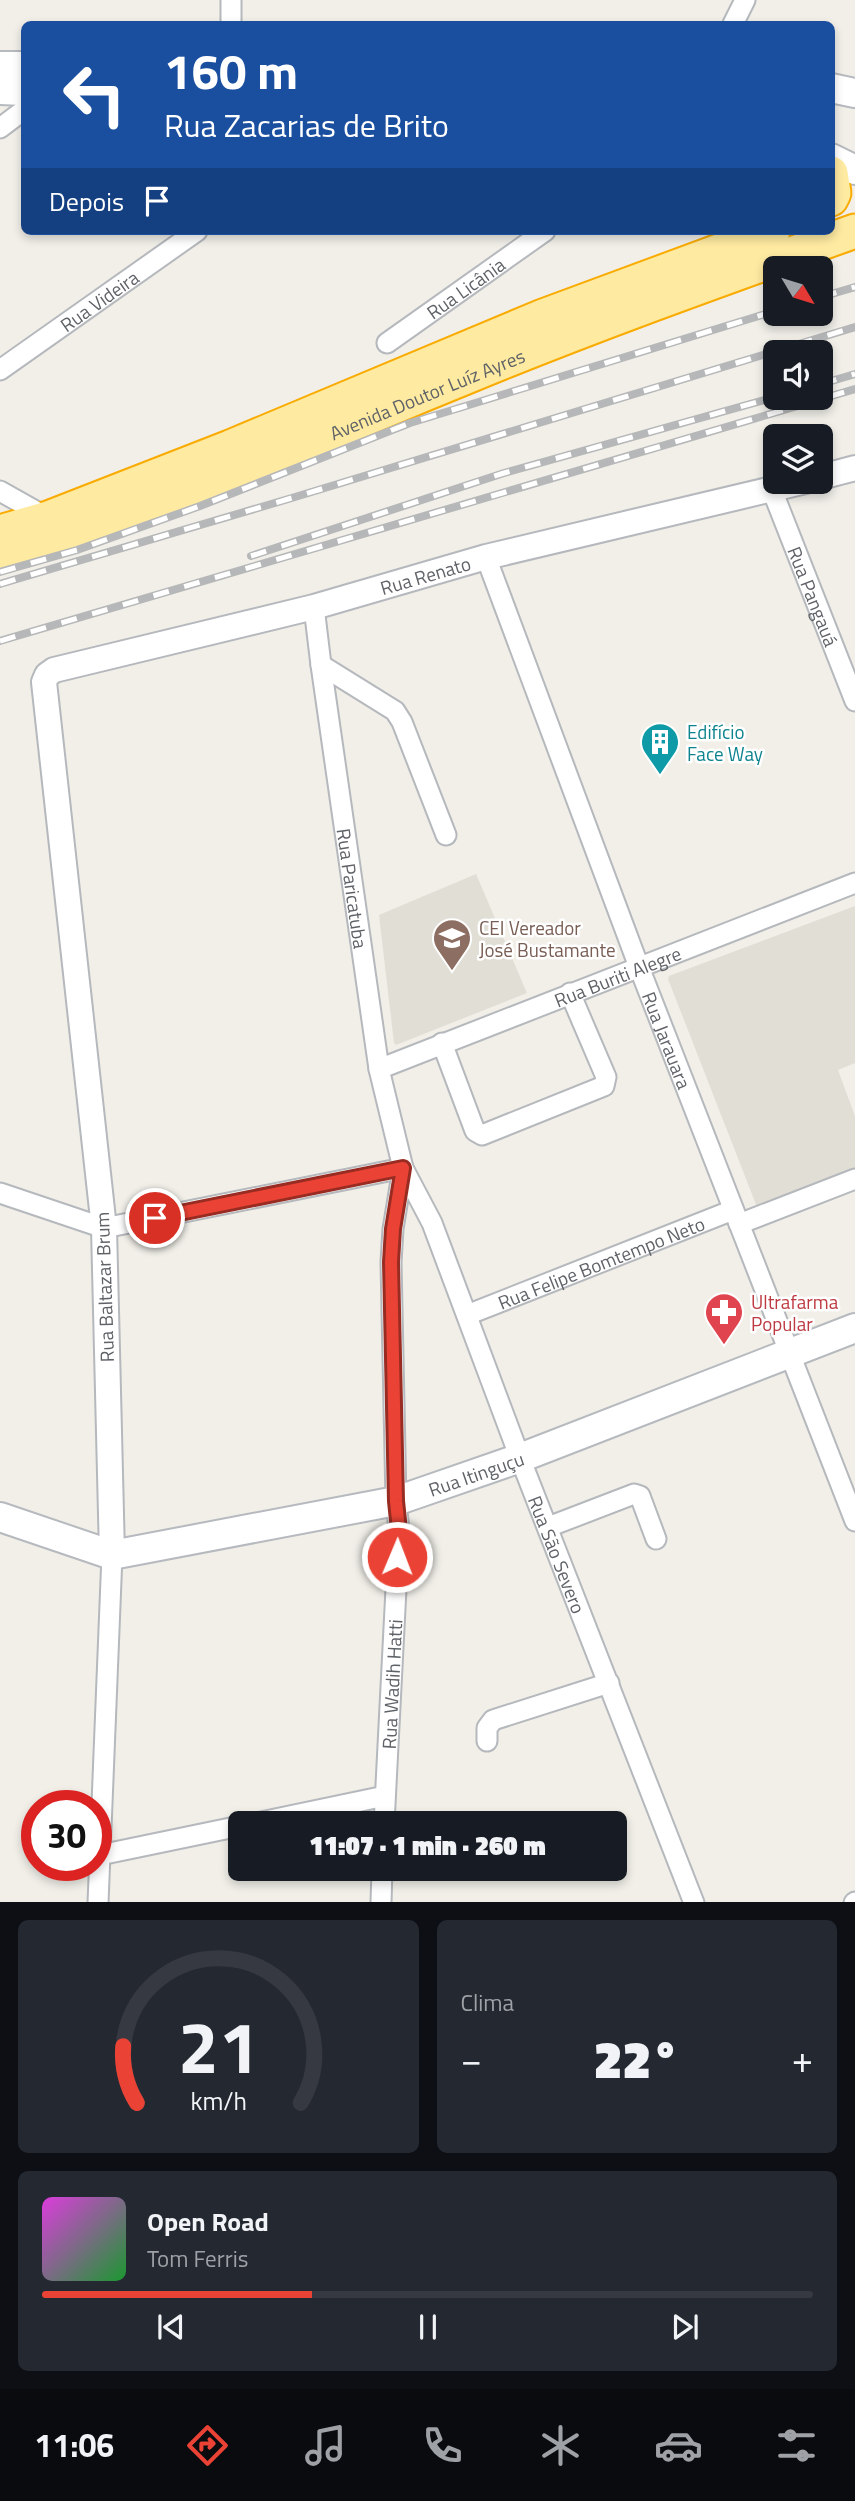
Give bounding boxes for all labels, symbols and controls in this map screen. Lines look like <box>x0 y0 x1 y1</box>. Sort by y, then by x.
text: 160 m <box>164 33 298 108</box>
icon: left <box>49 49 140 140</box>
text: Rua Zacarias de Brito <box>164 101 449 149</box>
text: Depois <box>49 182 124 221</box>
icon: arrive <box>138 182 176 220</box>
street label: Rua Licânia <box>420 249 511 325</box>
north arrow <box>763 256 833 326</box>
map controls <box>763 256 833 494</box>
street label: Rua Videira <box>53 262 145 338</box>
street label: Avenida Doutor Luíz Ayres <box>325 340 529 447</box>
button: sound <box>763 340 833 410</box>
button: layers <box>763 424 833 494</box>
street label: Rua Pangauá <box>781 542 847 651</box>
street label: Rua Renato <box>377 548 474 602</box>
place label: Edifício Face Way <box>687 717 763 768</box>
building icon: Edifício Face Way <box>639 721 681 776</box>
street label: Rua Paricatuba <box>330 826 376 951</box>
place label: CEI Vereador José Bustamante <box>479 913 616 964</box>
school or university icon: CEI Vereador José Bustamante <box>431 917 473 972</box>
street label: Rua Buriti Alegre <box>550 938 685 1014</box>
street label: Rua Jarauara <box>635 987 700 1093</box>
pin <box>125 1188 185 1248</box>
icon: arrive <box>136 1199 174 1237</box>
street label: Rua Felipe Bomtempo Neto <box>493 1208 709 1316</box>
street label: Rua Baltazar Brum <box>87 1211 121 1363</box>
place label: Ultrafarma Popular <box>751 1287 839 1338</box>
pharmacy icon: Ultrafarma Popular <box>703 1291 745 1346</box>
street label: Rua Itinguçu <box>424 1443 528 1503</box>
street label: Rua São Severo <box>522 1491 594 1618</box>
position arrow <box>360 1520 434 1594</box>
street label: Rua Wadih Hatti <box>373 1618 409 1750</box>
speed limit sign: 30 <box>21 1790 112 1881</box>
text: 11:07 · 1 min · 260 m <box>309 1826 546 1865</box>
text: Clima <box>461 1985 514 2020</box>
text: 21 <box>177 1991 259 2101</box>
text: 22° <box>594 2019 680 2098</box>
text: − <box>461 2030 482 2088</box>
text: + <box>792 2030 813 2088</box>
text: km/h <box>190 2081 247 2119</box>
text: Open Road <box>147 2202 269 2241</box>
text: Tom Ferris <box>147 2241 248 2276</box>
icon: previous <box>152 2308 190 2346</box>
icon: pause <box>409 2308 447 2346</box>
icon: next <box>666 2308 704 2346</box>
text: 11:06 <box>34 2421 114 2469</box>
icon: directions <box>183 2421 232 2470</box>
icon: music <box>301 2421 350 2470</box>
icon: phone <box>418 2421 467 2470</box>
icon: climate <box>536 2421 585 2470</box>
icon: car <box>654 2421 703 2470</box>
icon: filters <box>772 2421 821 2470</box>

